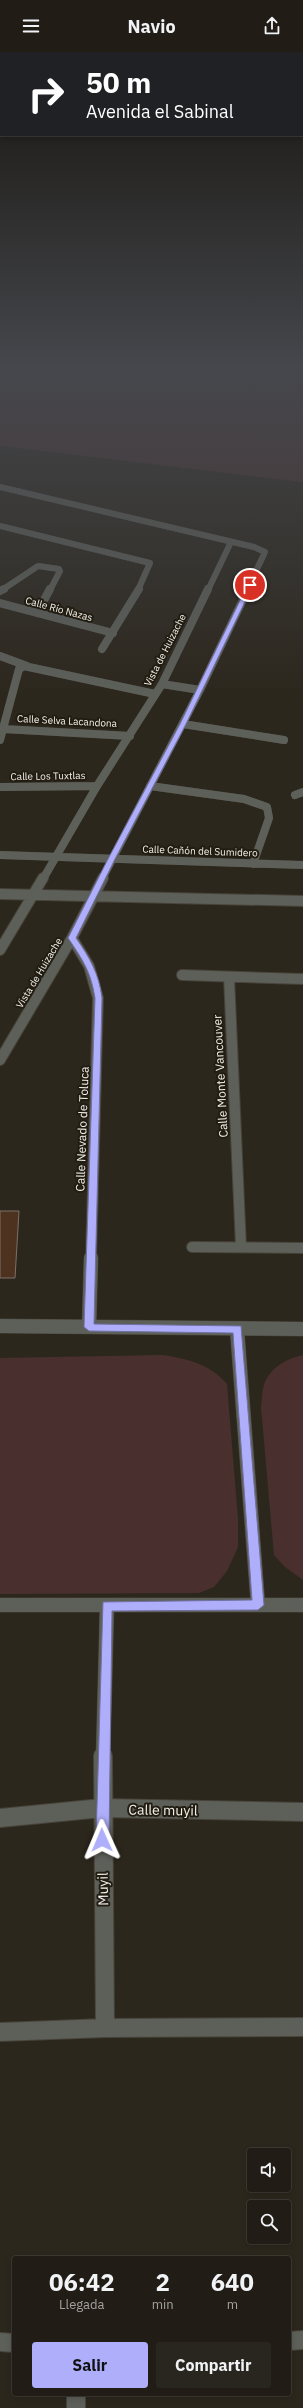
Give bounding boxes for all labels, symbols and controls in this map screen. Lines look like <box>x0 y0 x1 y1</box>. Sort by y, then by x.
icon: menu <box>20 15 42 37</box>
text: Navio <box>127 15 176 38</box>
icon: share <box>261 15 283 37</box>
text: 50 m <box>86 64 151 101</box>
icon: right <box>20 68 72 120</box>
text: Avenida el Sabinal <box>86 100 234 123</box>
pin <box>233 568 267 602</box>
icon: arrive <box>239 574 261 596</box>
street label: Calle Río Nazas <box>24 594 94 624</box>
street label: Vista de Huizache <box>141 611 189 688</box>
street label: Calle Selva Lacandona <box>17 712 118 730</box>
street label: Calle Los Tuxtlas <box>10 769 86 783</box>
street label: Calle Cañón del Sumidero <box>142 842 258 860</box>
street label: Vista de Huizache <box>13 935 65 1011</box>
street label: Calle Monte Vancouver <box>209 1014 231 1138</box>
street label: Calle Nevado de Toluca <box>72 1066 92 1192</box>
street label: Calle muyil <box>128 1800 198 1820</box>
position arrow <box>81 1819 123 1861</box>
street label: Muyil <box>94 1872 112 1906</box>
map controls <box>247 2148 291 2244</box>
button: sound <box>247 2148 291 2192</box>
button: search <box>247 2200 291 2244</box>
text: 06:42 <box>49 2266 115 2298</box>
text: 2 <box>155 2266 170 2298</box>
text: 640 <box>211 2266 254 2298</box>
text: Llegada <box>59 2296 105 2313</box>
text: min <box>152 2296 174 2313</box>
text: m <box>227 2296 238 2313</box>
button: Salir <box>32 2342 148 2388</box>
button: Compartir <box>156 2342 271 2388</box>

